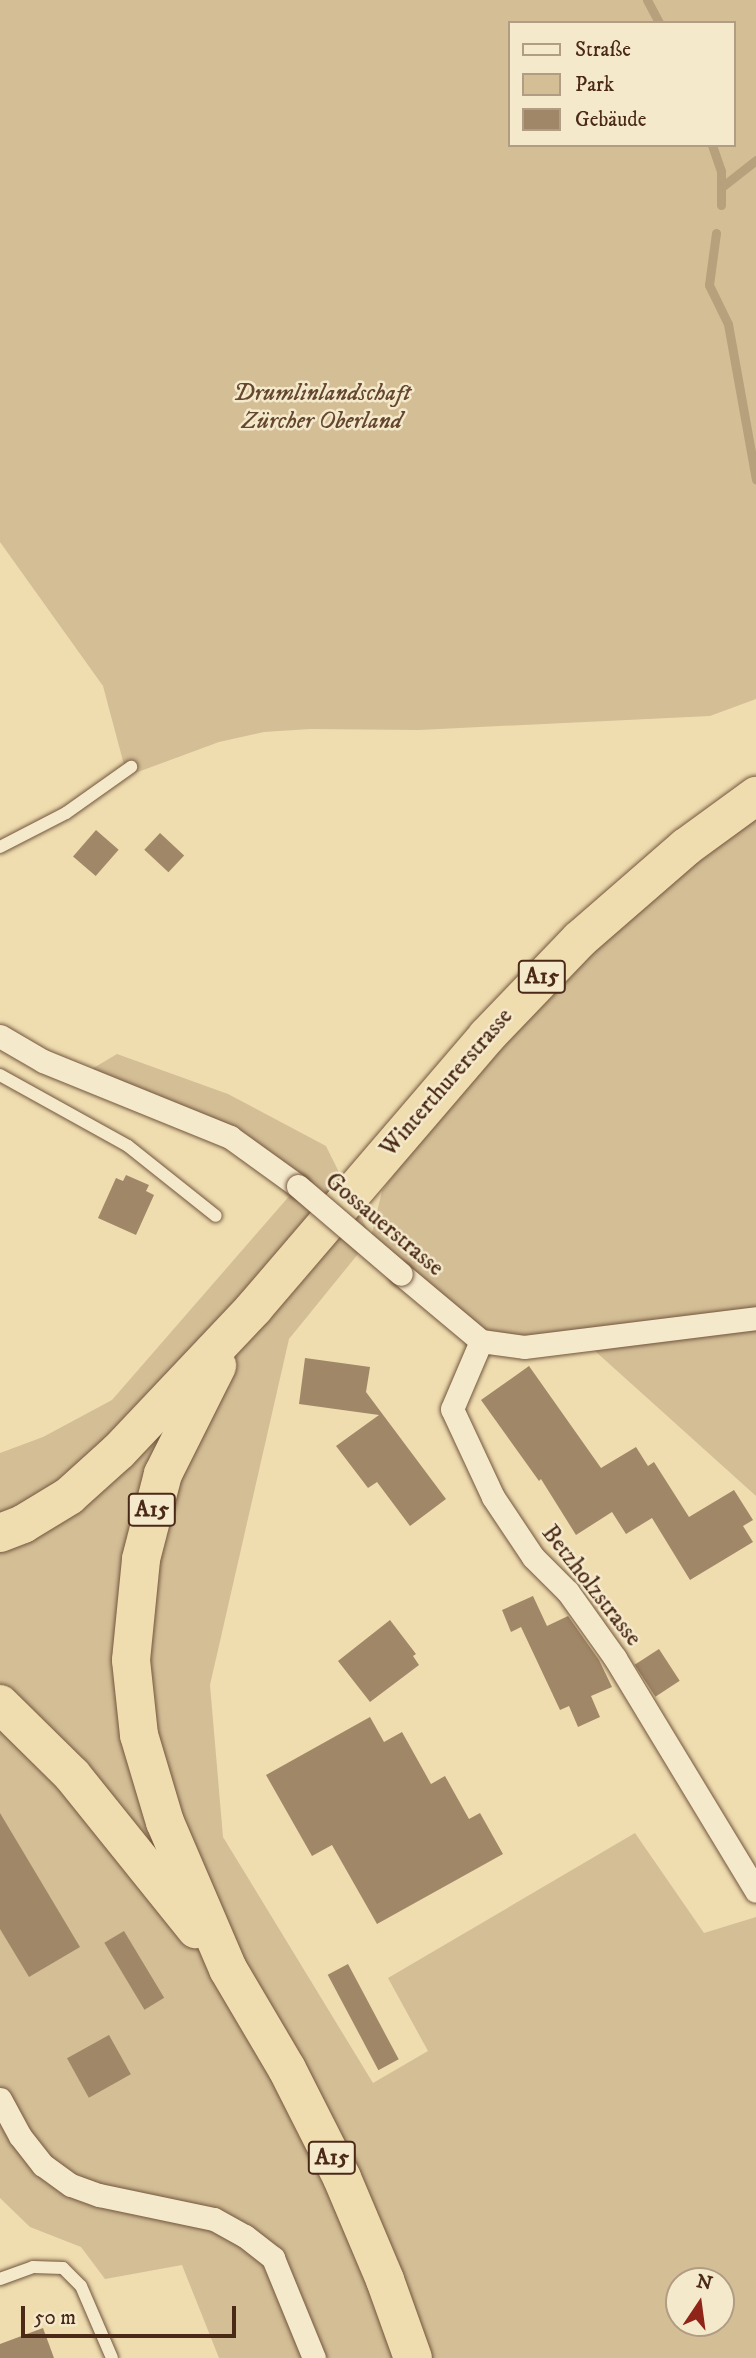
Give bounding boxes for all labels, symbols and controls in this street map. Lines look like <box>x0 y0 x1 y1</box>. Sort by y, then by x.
legend <box>508 21 735 147</box>
text: Straße <box>575 37 631 63</box>
text: Park <box>575 72 614 98</box>
text: Gebäude <box>575 107 646 133</box>
park label: Drumlinlandschaft Zürcher Oberland <box>233 380 411 436</box>
road number: A15 <box>518 958 566 996</box>
street label: Winterthurerstrasse <box>375 1003 519 1163</box>
street label: Gossauerstrasse <box>319 1167 449 1283</box>
road number: A15 <box>128 1490 176 1530</box>
street label: Betzholzstrasse <box>535 1520 647 1652</box>
road number: A15 <box>308 2138 356 2178</box>
north arrow <box>665 2267 735 2337</box>
text: N <box>694 2270 715 2296</box>
scale bar <box>24 2292 240 2336</box>
text: 50 m <box>34 2305 76 2331</box>

